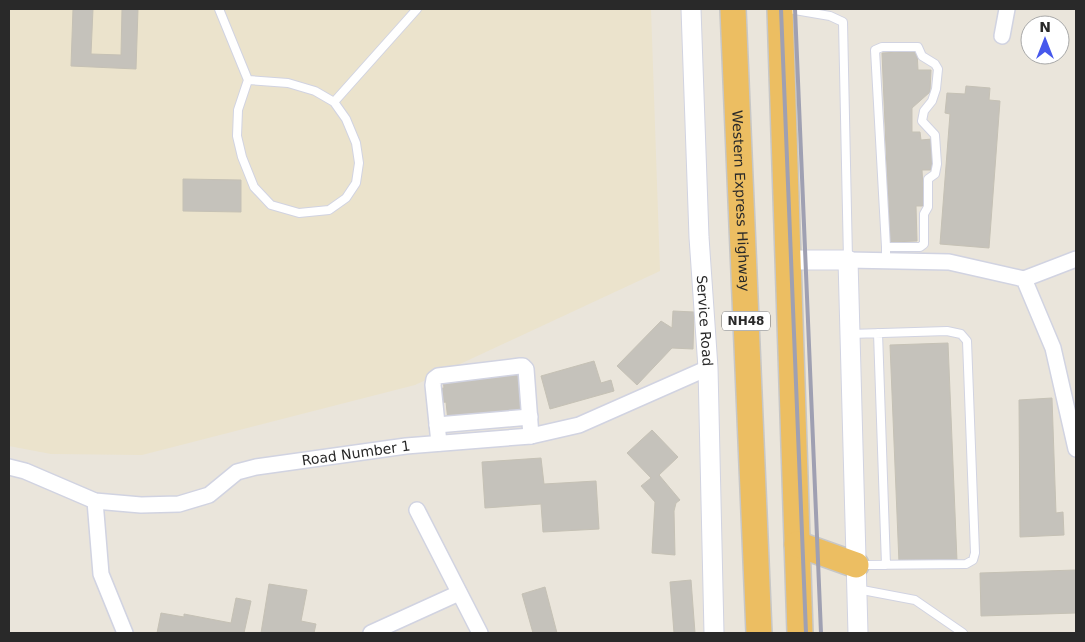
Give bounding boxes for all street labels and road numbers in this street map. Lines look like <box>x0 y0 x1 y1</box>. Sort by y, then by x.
street label: Western Express Highway <box>729 110 753 292</box>
street label: Service Road <box>694 275 716 367</box>
road number: NH48 <box>722 312 770 331</box>
street label: Road Number 1 <box>301 438 411 469</box>

